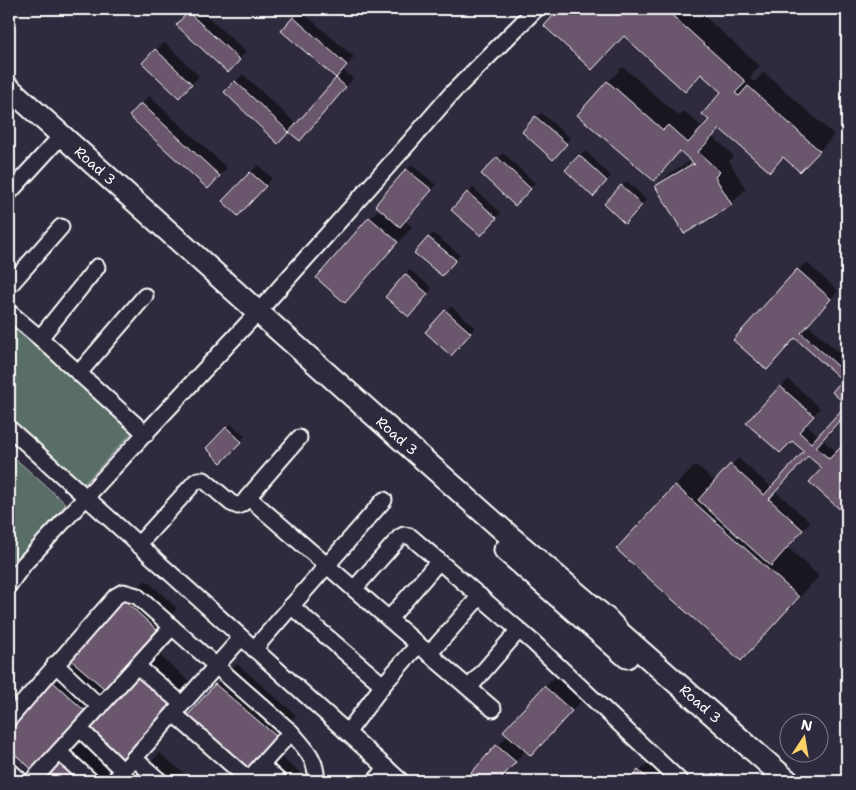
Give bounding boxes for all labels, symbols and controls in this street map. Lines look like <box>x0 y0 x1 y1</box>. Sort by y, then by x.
street label: Road 3 <box>71 142 120 189</box>
street label: Road 3 <box>372 412 422 459</box>
street label: Road 3 <box>676 681 725 727</box>
north arrow <box>778 712 828 762</box>
text: N <box>799 715 814 735</box>

